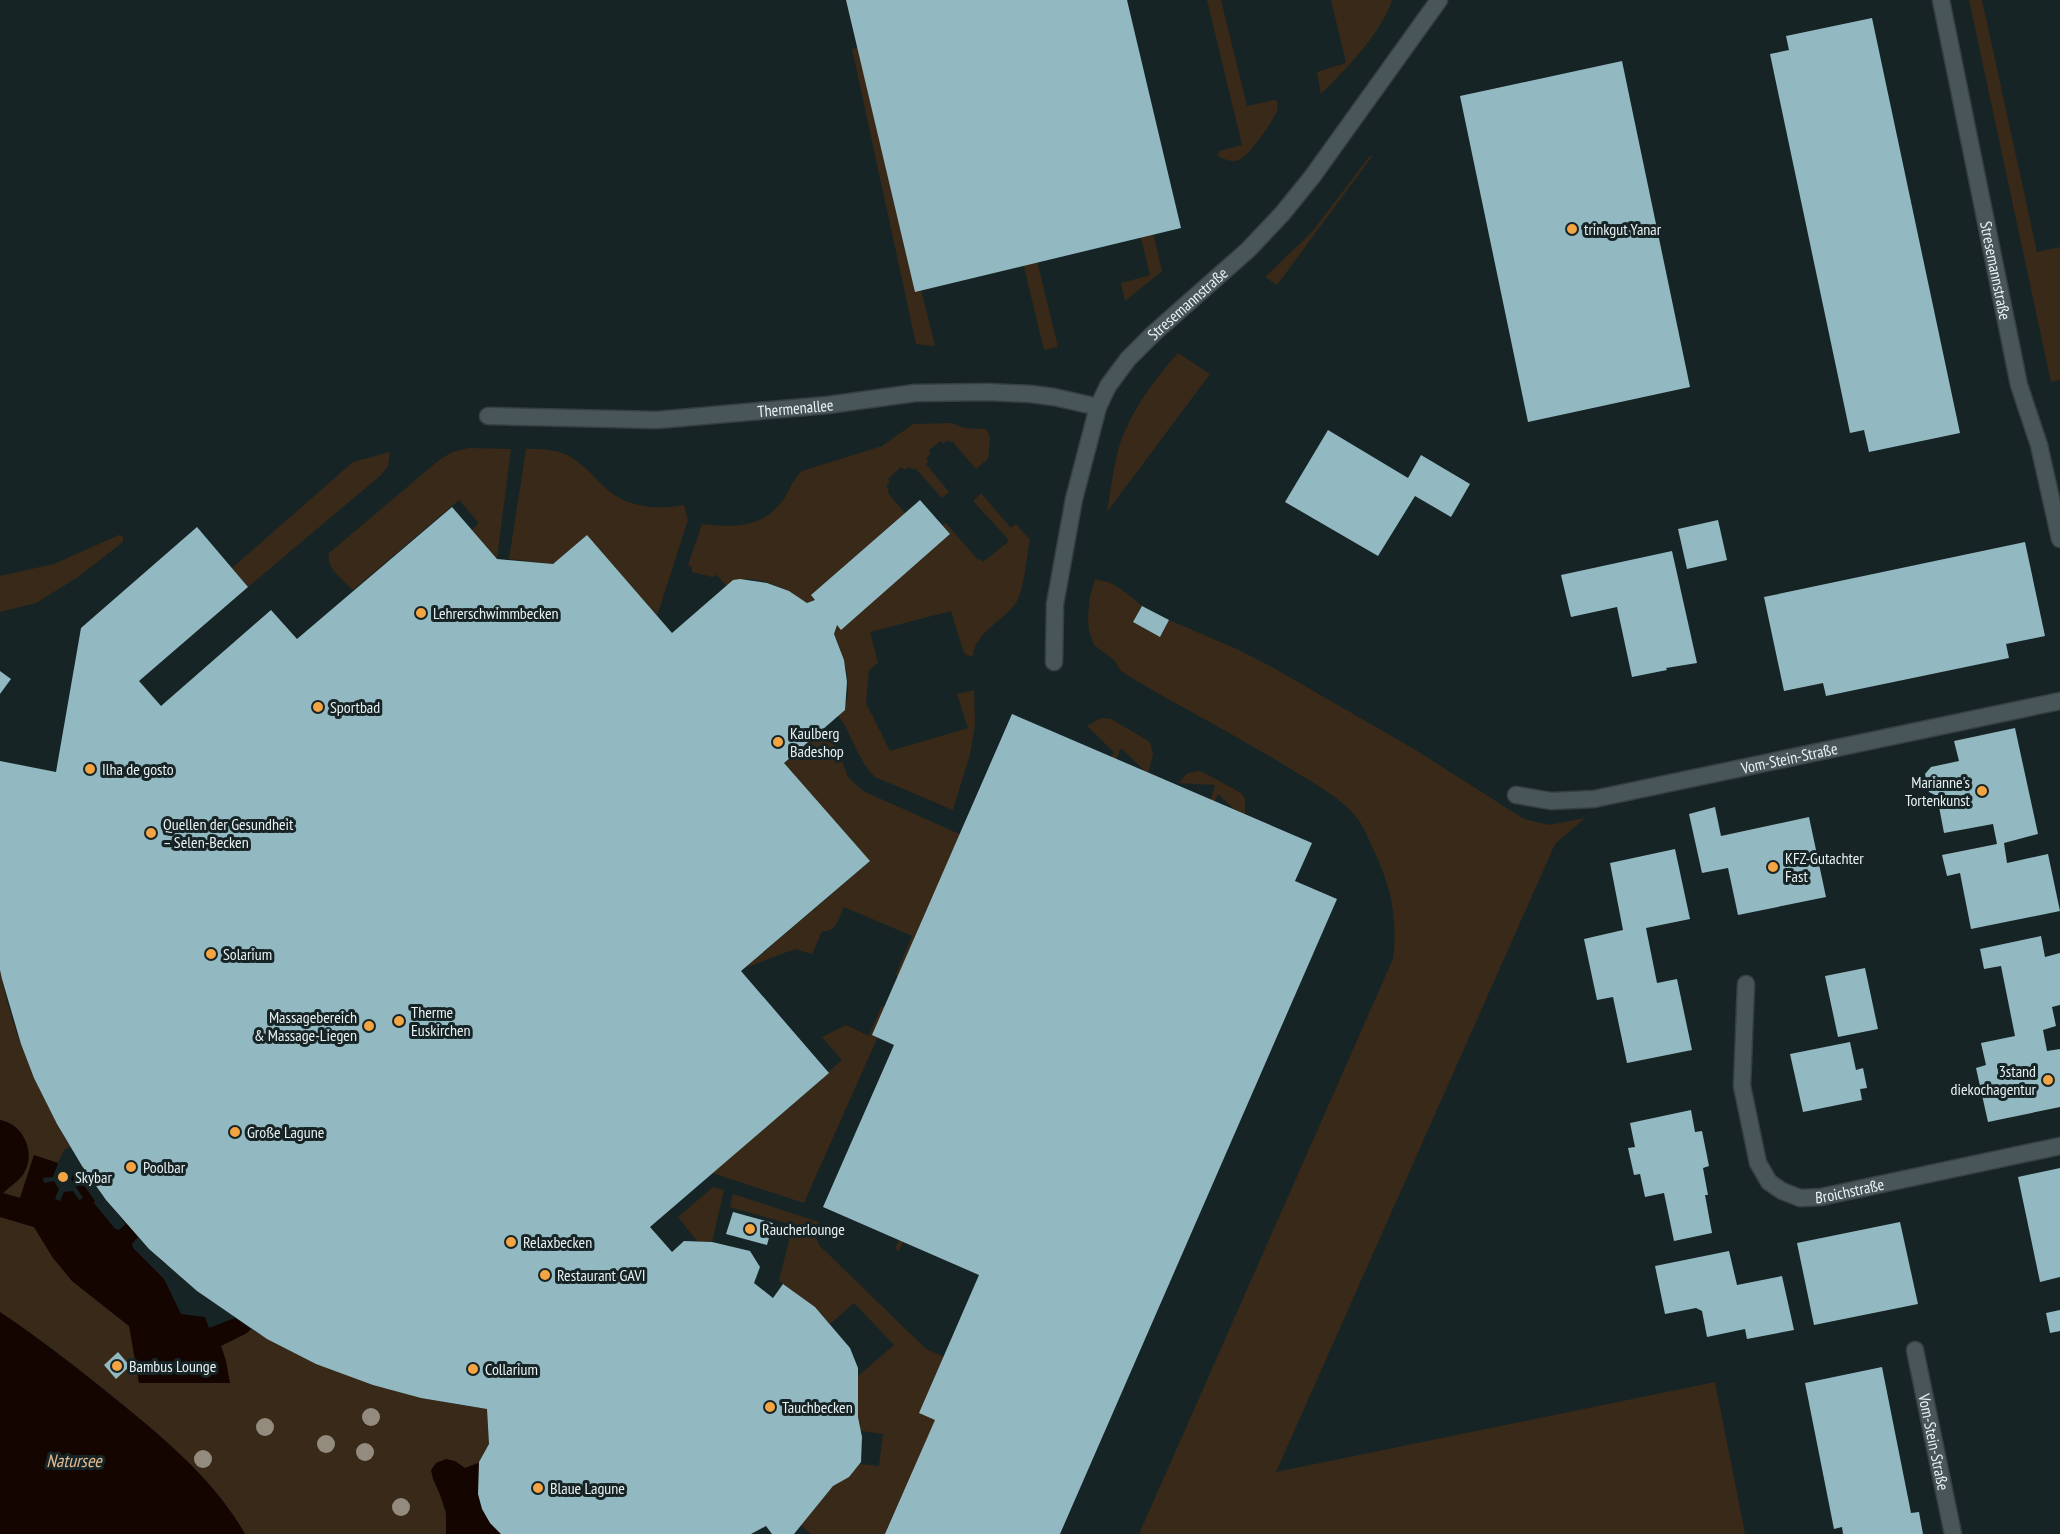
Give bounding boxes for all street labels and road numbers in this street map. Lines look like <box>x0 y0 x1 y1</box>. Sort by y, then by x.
street label: Stresemannstraße <box>1976 219 2016 322</box>
street label: Stresemannstraße <box>1143 263 1232 344</box>
street label: Thermenallee <box>757 394 835 421</box>
street label: Vom-Stein-Straße <box>1738 738 1839 778</box>
street label: Broichstraße <box>1815 1174 1886 1207</box>
street label: Vom-Stein-Straße <box>1914 1391 1954 1492</box>

